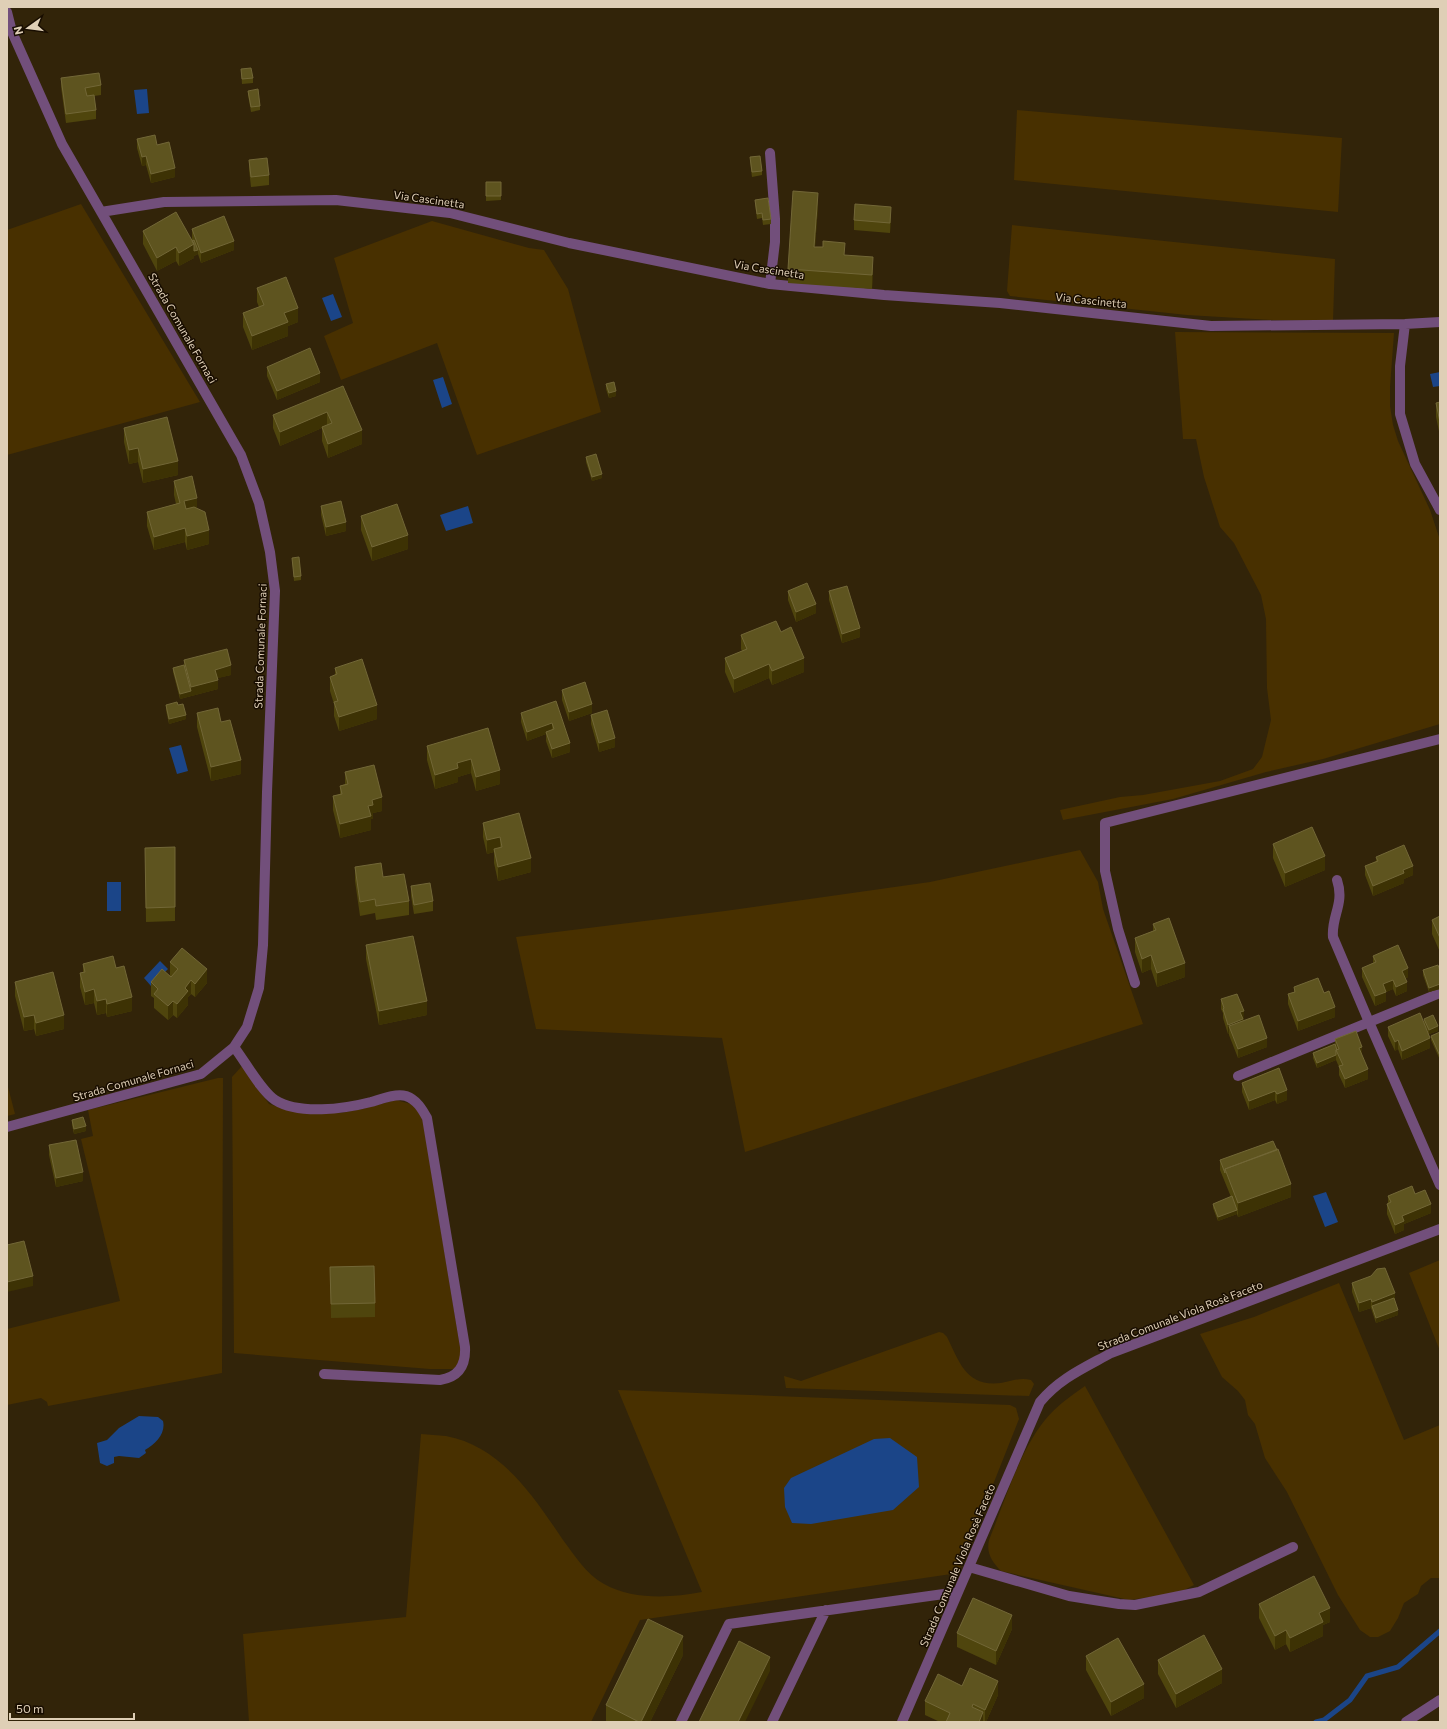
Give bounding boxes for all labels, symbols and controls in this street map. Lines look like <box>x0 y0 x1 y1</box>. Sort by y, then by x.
north arrow <box>8 8 48 48</box>
text: N <box>11 25 25 36</box>
street label: Via Cascinetta <box>393 188 465 210</box>
street label: Via Cascinetta <box>733 257 805 281</box>
street label: Strada Comunale Fornaci <box>146 271 220 386</box>
street label: Via Cascinetta <box>1055 290 1127 310</box>
street label: Strada Comunale Fornaci <box>251 583 269 709</box>
street label: Strada Comunale Fornaci <box>71 1056 195 1103</box>
street label: Strada Comunale Viola Rosè Faceto <box>1096 1277 1265 1353</box>
street label: Strada Comunale Viola Rosè Faceto <box>917 1481 997 1648</box>
scale bar <box>10 1695 134 1721</box>
text: 50 m <box>16 1701 44 1715</box>

